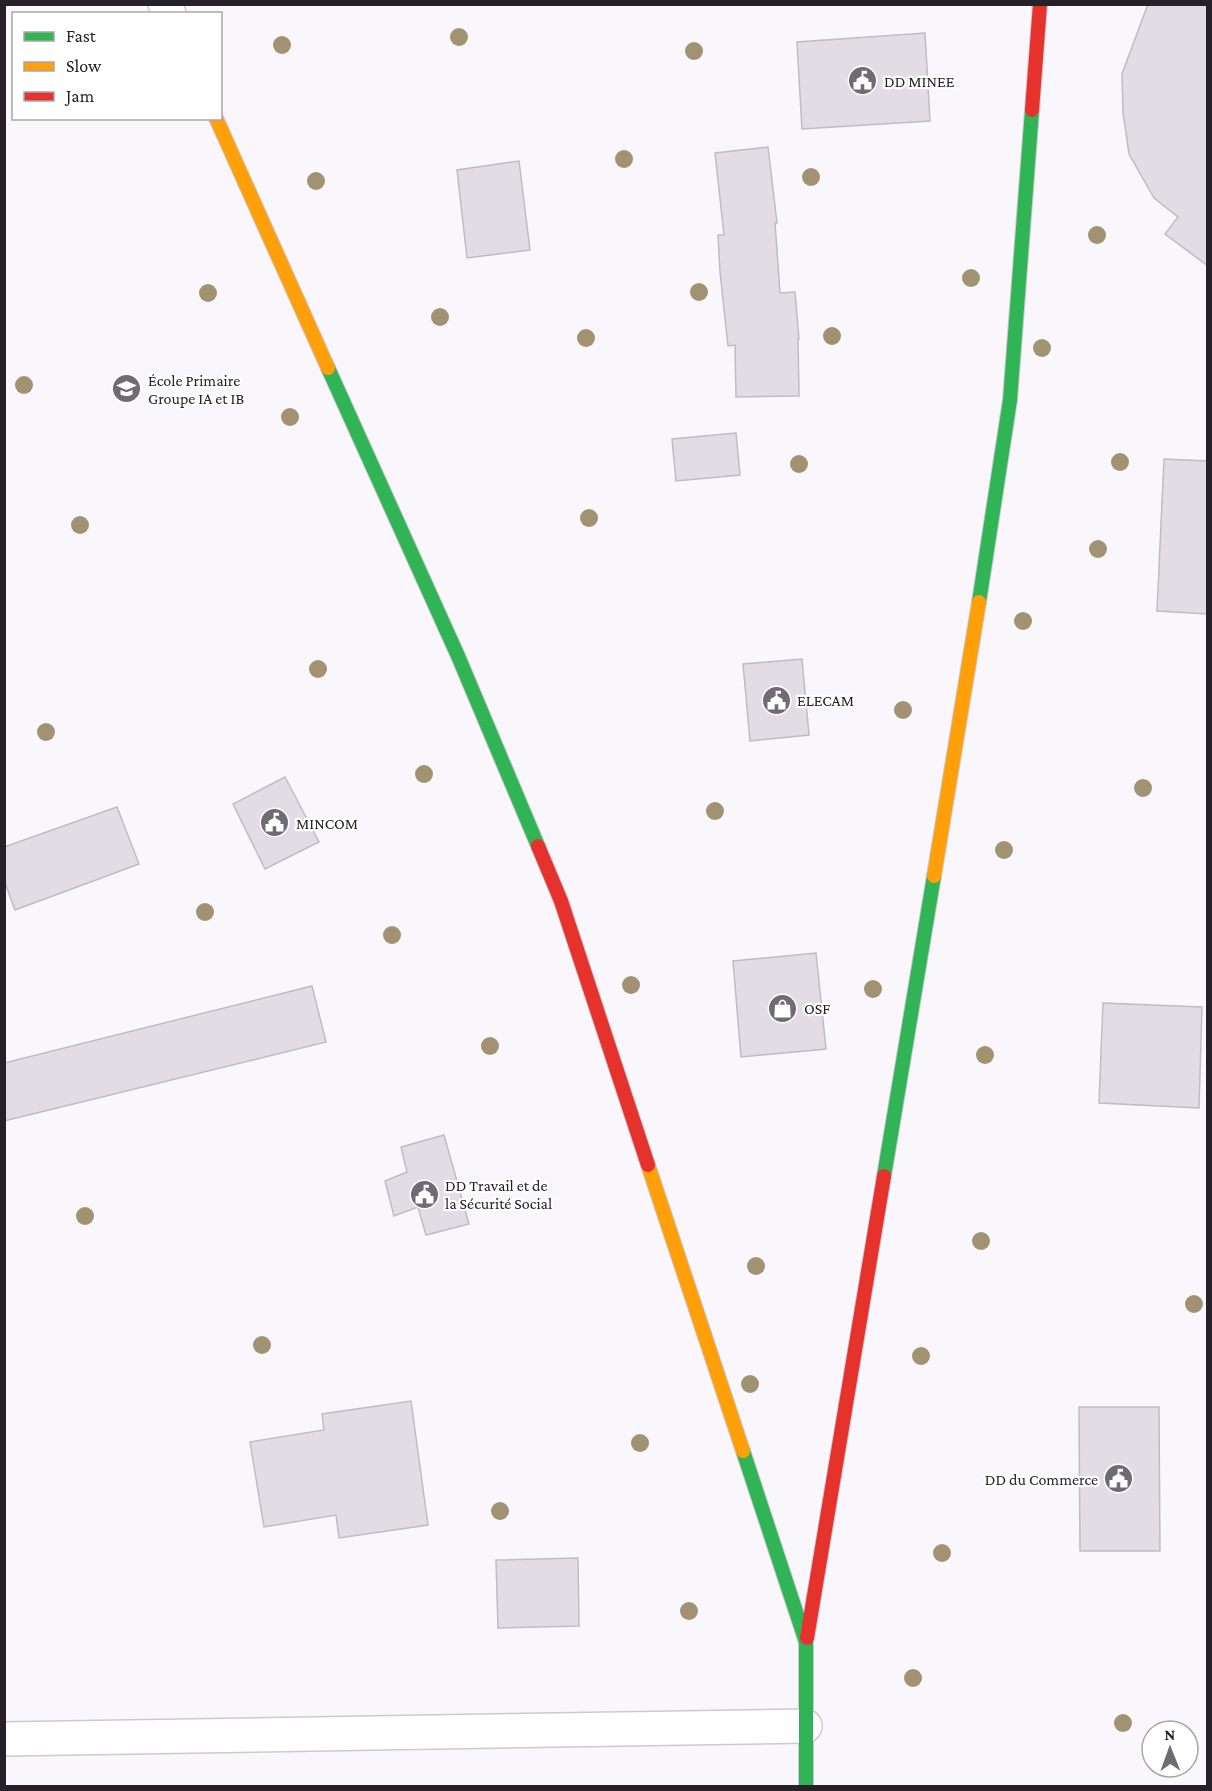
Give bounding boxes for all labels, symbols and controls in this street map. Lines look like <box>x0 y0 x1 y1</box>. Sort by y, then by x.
legend <box>12 12 222 120</box>
text: Fast <box>66 26 97 46</box>
text: Slow <box>66 56 102 76</box>
public building icon: DD MINEE <box>847 65 879 97</box>
place label: DD MINEE <box>884 73 955 90</box>
text: Jam <box>64 86 95 106</box>
place label: École Primaire Groupe IA et IB <box>148 372 244 408</box>
school or university icon: École Primaire Groupe IA et IB <box>111 373 143 405</box>
public building icon: ELECAM <box>760 684 792 716</box>
place label: ELECAM <box>797 692 854 709</box>
public building icon: MINCOM <box>259 807 291 839</box>
place label: MINCOM <box>296 815 358 832</box>
shop icon: OSF <box>767 992 799 1024</box>
place label: OSF <box>804 1000 830 1017</box>
place label: DD Travail et de la Sécurité Social <box>445 1177 552 1212</box>
public building icon: DD Travail et de la Sécurité Social <box>408 1178 440 1210</box>
public building icon: DD du Commerce <box>1103 1463 1135 1495</box>
place label: DD du Commerce <box>985 1471 1098 1488</box>
north arrow <box>1140 1719 1200 1779</box>
text: N <box>1164 1726 1175 1743</box>

